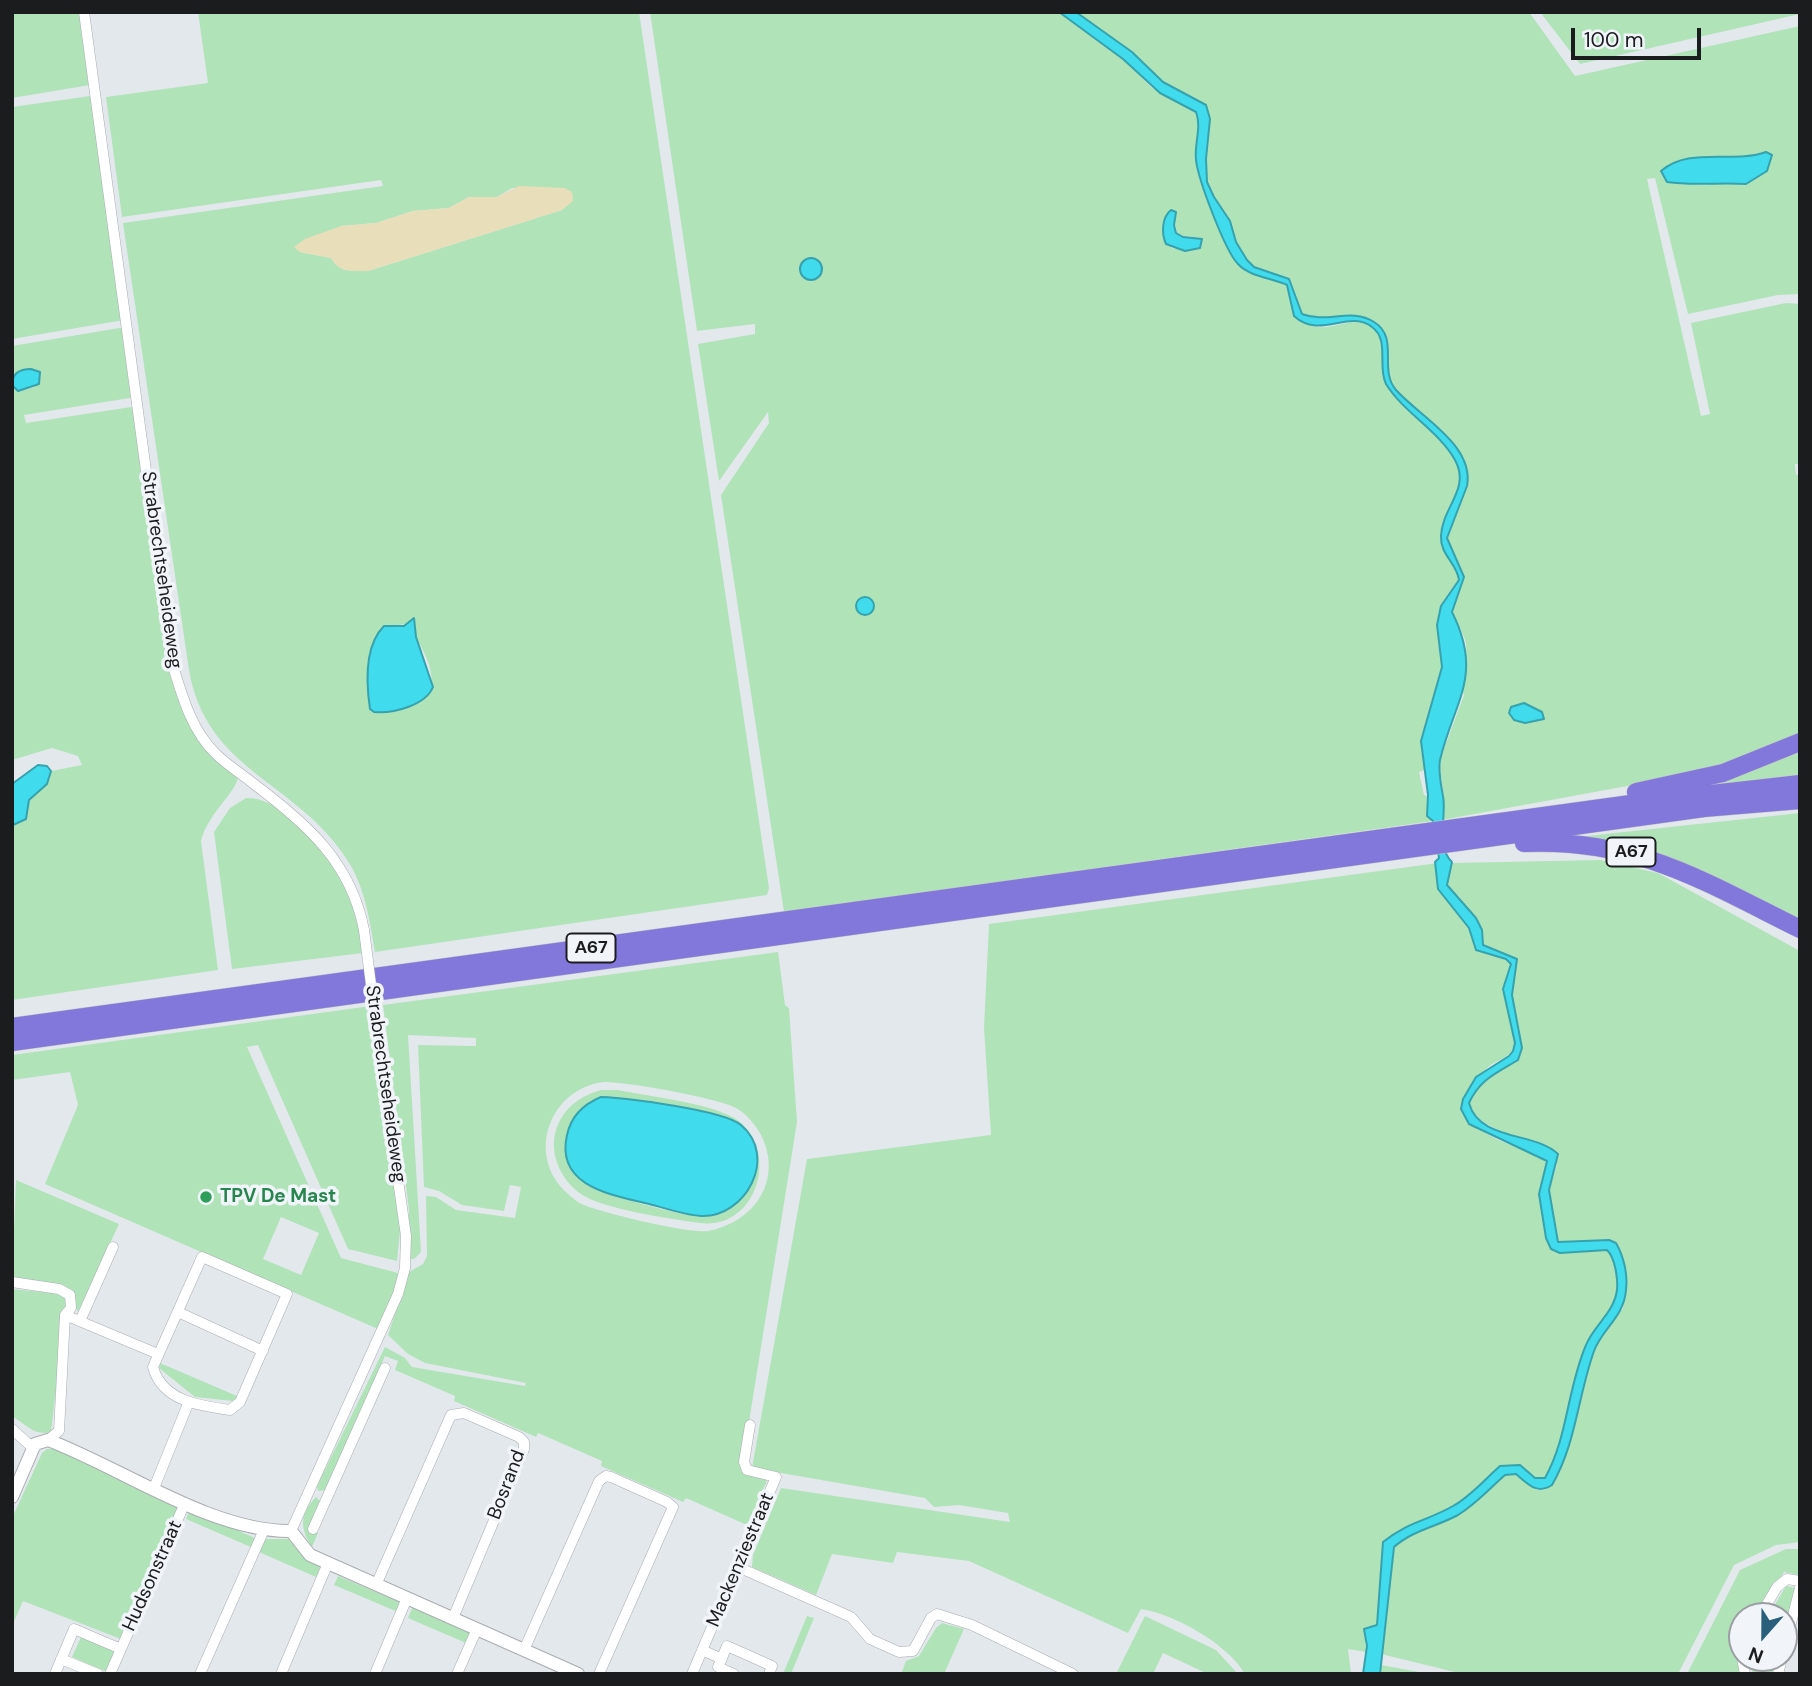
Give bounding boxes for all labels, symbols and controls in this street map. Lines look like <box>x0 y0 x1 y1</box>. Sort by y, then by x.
scale bar <box>1574 14 1703 58</box>
text: 100 m <box>1584 26 1644 54</box>
street label: Strabrechtseheideweg <box>136 470 186 670</box>
road number: A67 <box>1606 838 1656 866</box>
road number: A67 <box>566 933 616 962</box>
street label: Strabrechtseheideweg <box>360 984 410 1184</box>
place label: TPV De Mast <box>220 1186 336 1208</box>
marker: TPV De Mast <box>198 1189 214 1205</box>
street label: Bosrand <box>483 1447 531 1523</box>
street label: Mackenziestraat <box>703 1490 779 1630</box>
street label: Hudsonstraat <box>118 1517 188 1635</box>
north arrow <box>1728 1602 1798 1672</box>
text: N <box>1745 1641 1767 1669</box>

